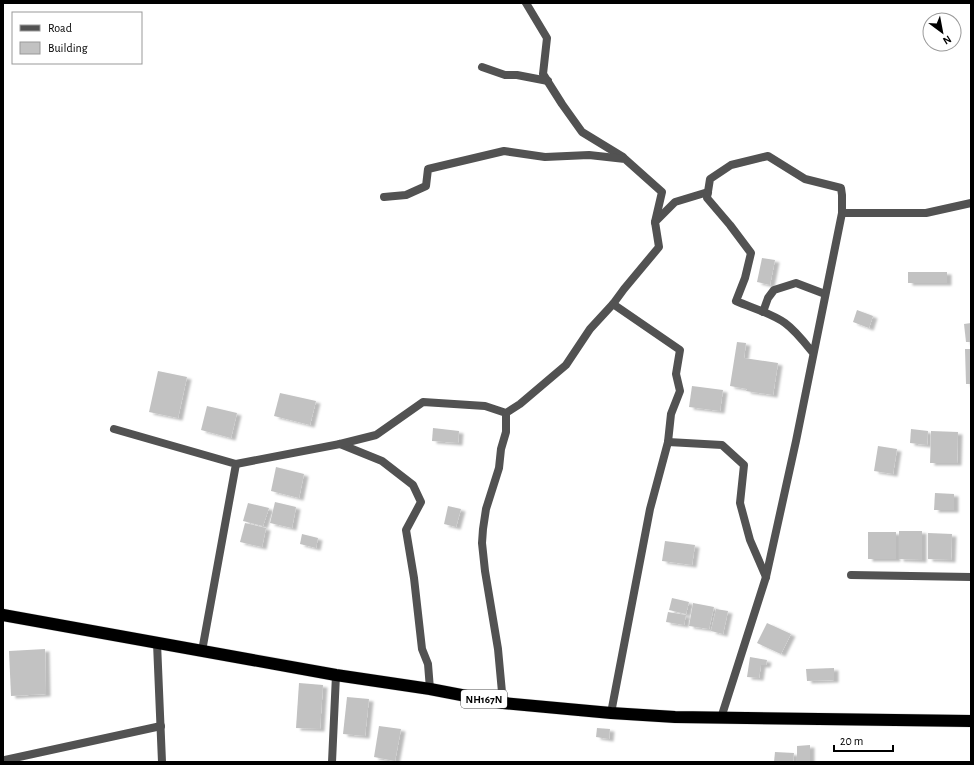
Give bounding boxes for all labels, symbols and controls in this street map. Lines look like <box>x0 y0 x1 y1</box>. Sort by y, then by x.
legend <box>12 12 142 64</box>
north arrow <box>922 12 962 52</box>
text: Road <box>48 22 72 34</box>
text: N <box>941 33 953 47</box>
text: Building <box>48 42 88 54</box>
road number: NH167N <box>461 690 507 708</box>
scale bar <box>834 727 893 753</box>
text: 20 m <box>840 735 863 747</box>

